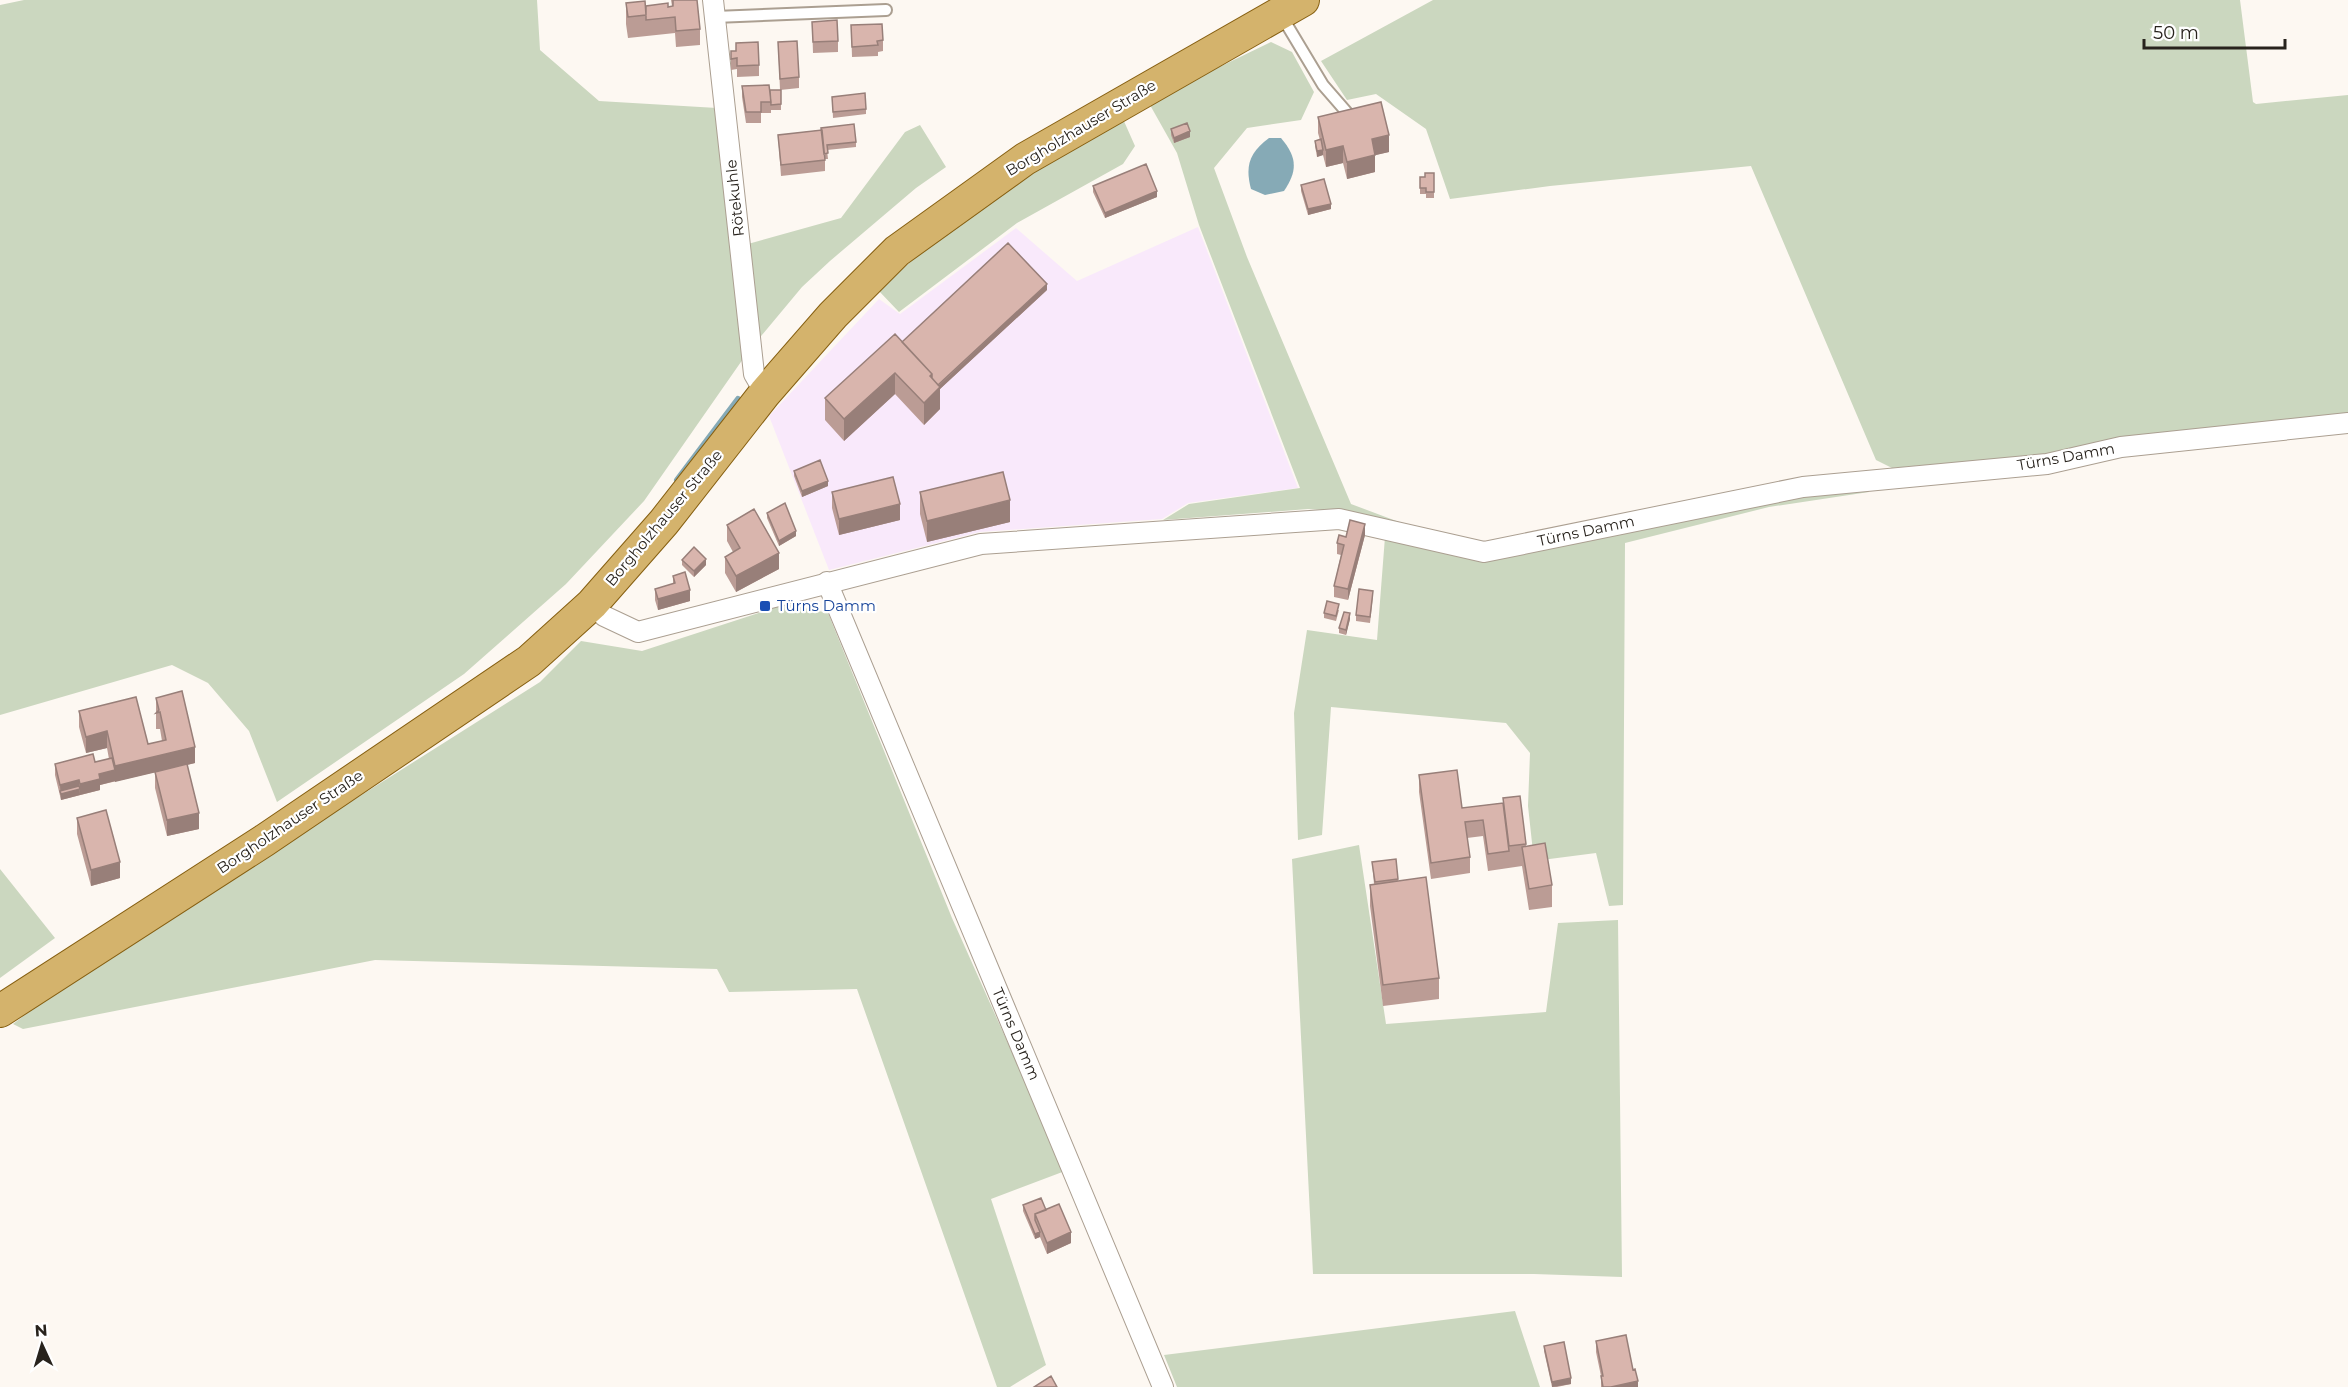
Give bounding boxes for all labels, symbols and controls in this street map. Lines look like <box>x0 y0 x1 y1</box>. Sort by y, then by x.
scale bar <box>2144 12 2285 50</box>
text: 50 m <box>2153 22 2199 44</box>
street label: Borgholzhauser Straße <box>1002 75 1159 180</box>
street label: Rötekuhle <box>721 159 748 237</box>
street label: Türns Damm <box>2016 439 2116 474</box>
street label: Borgholzhauser Straße <box>601 446 726 590</box>
street label: Türns Damm <box>1536 511 1636 550</box>
place label: Türns Damm <box>777 596 876 615</box>
marker: Türns Damm <box>758 599 772 613</box>
street label: Borgholzhauser Straße <box>213 766 366 878</box>
street label: Türns Damm <box>988 985 1045 1083</box>
north arrow <box>12 1315 72 1375</box>
text: N <box>34 1321 48 1340</box>

